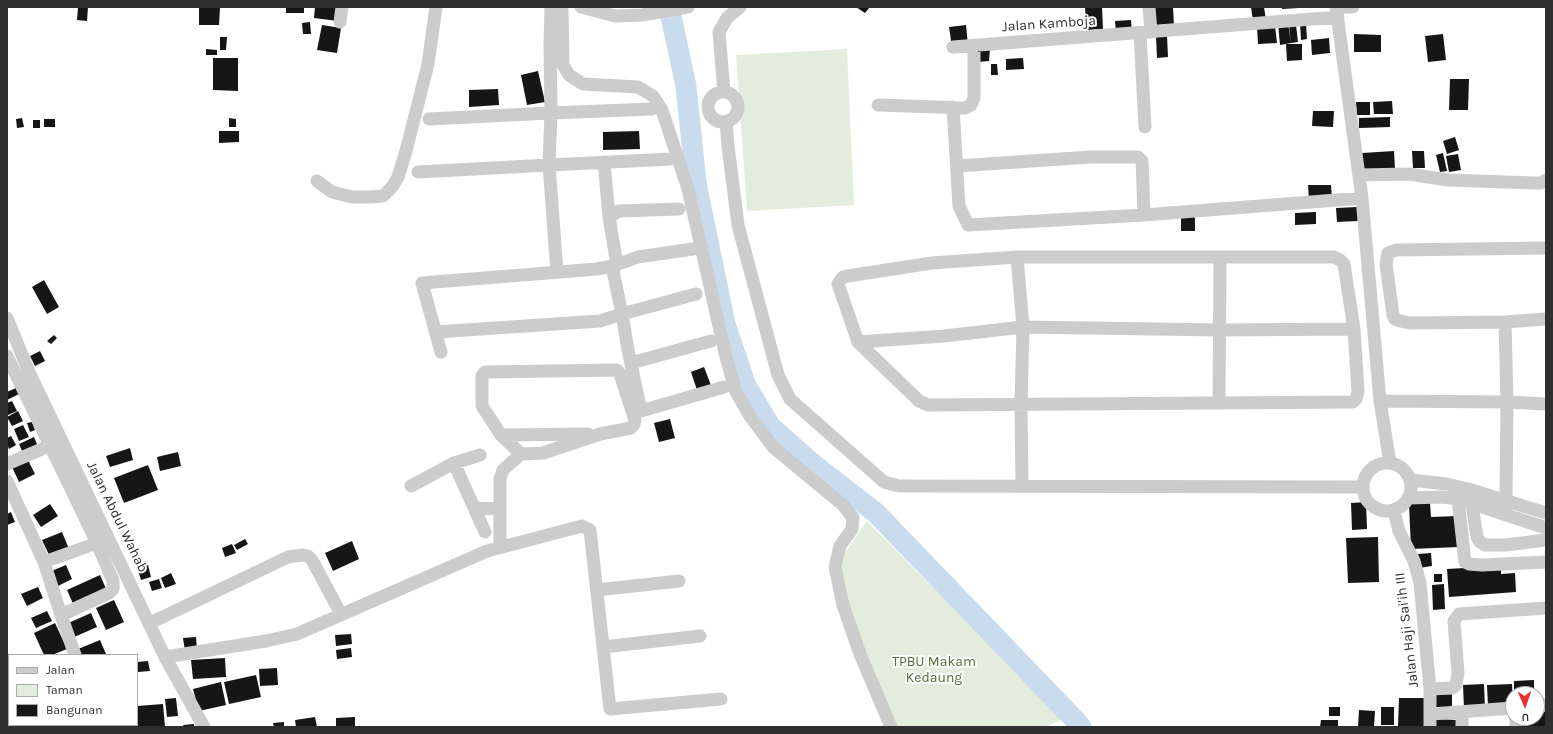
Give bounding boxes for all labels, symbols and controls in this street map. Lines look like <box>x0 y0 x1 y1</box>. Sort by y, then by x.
street label: Jalan Kamboja <box>1001 12 1097 36</box>
street label: Jalan Abdul Wahab <box>83 459 151 575</box>
street label: Jalan Haji Sai'ih III <box>1392 572 1422 688</box>
legend <box>8 654 138 726</box>
park label: TPBU Makam Kedaung <box>892 654 976 686</box>
text: Jalan <box>46 663 75 677</box>
text: Taman <box>46 683 83 697</box>
north arrow <box>1505 686 1545 726</box>
text: Bangunan <box>46 703 102 717</box>
text: U <box>1521 711 1529 724</box>

